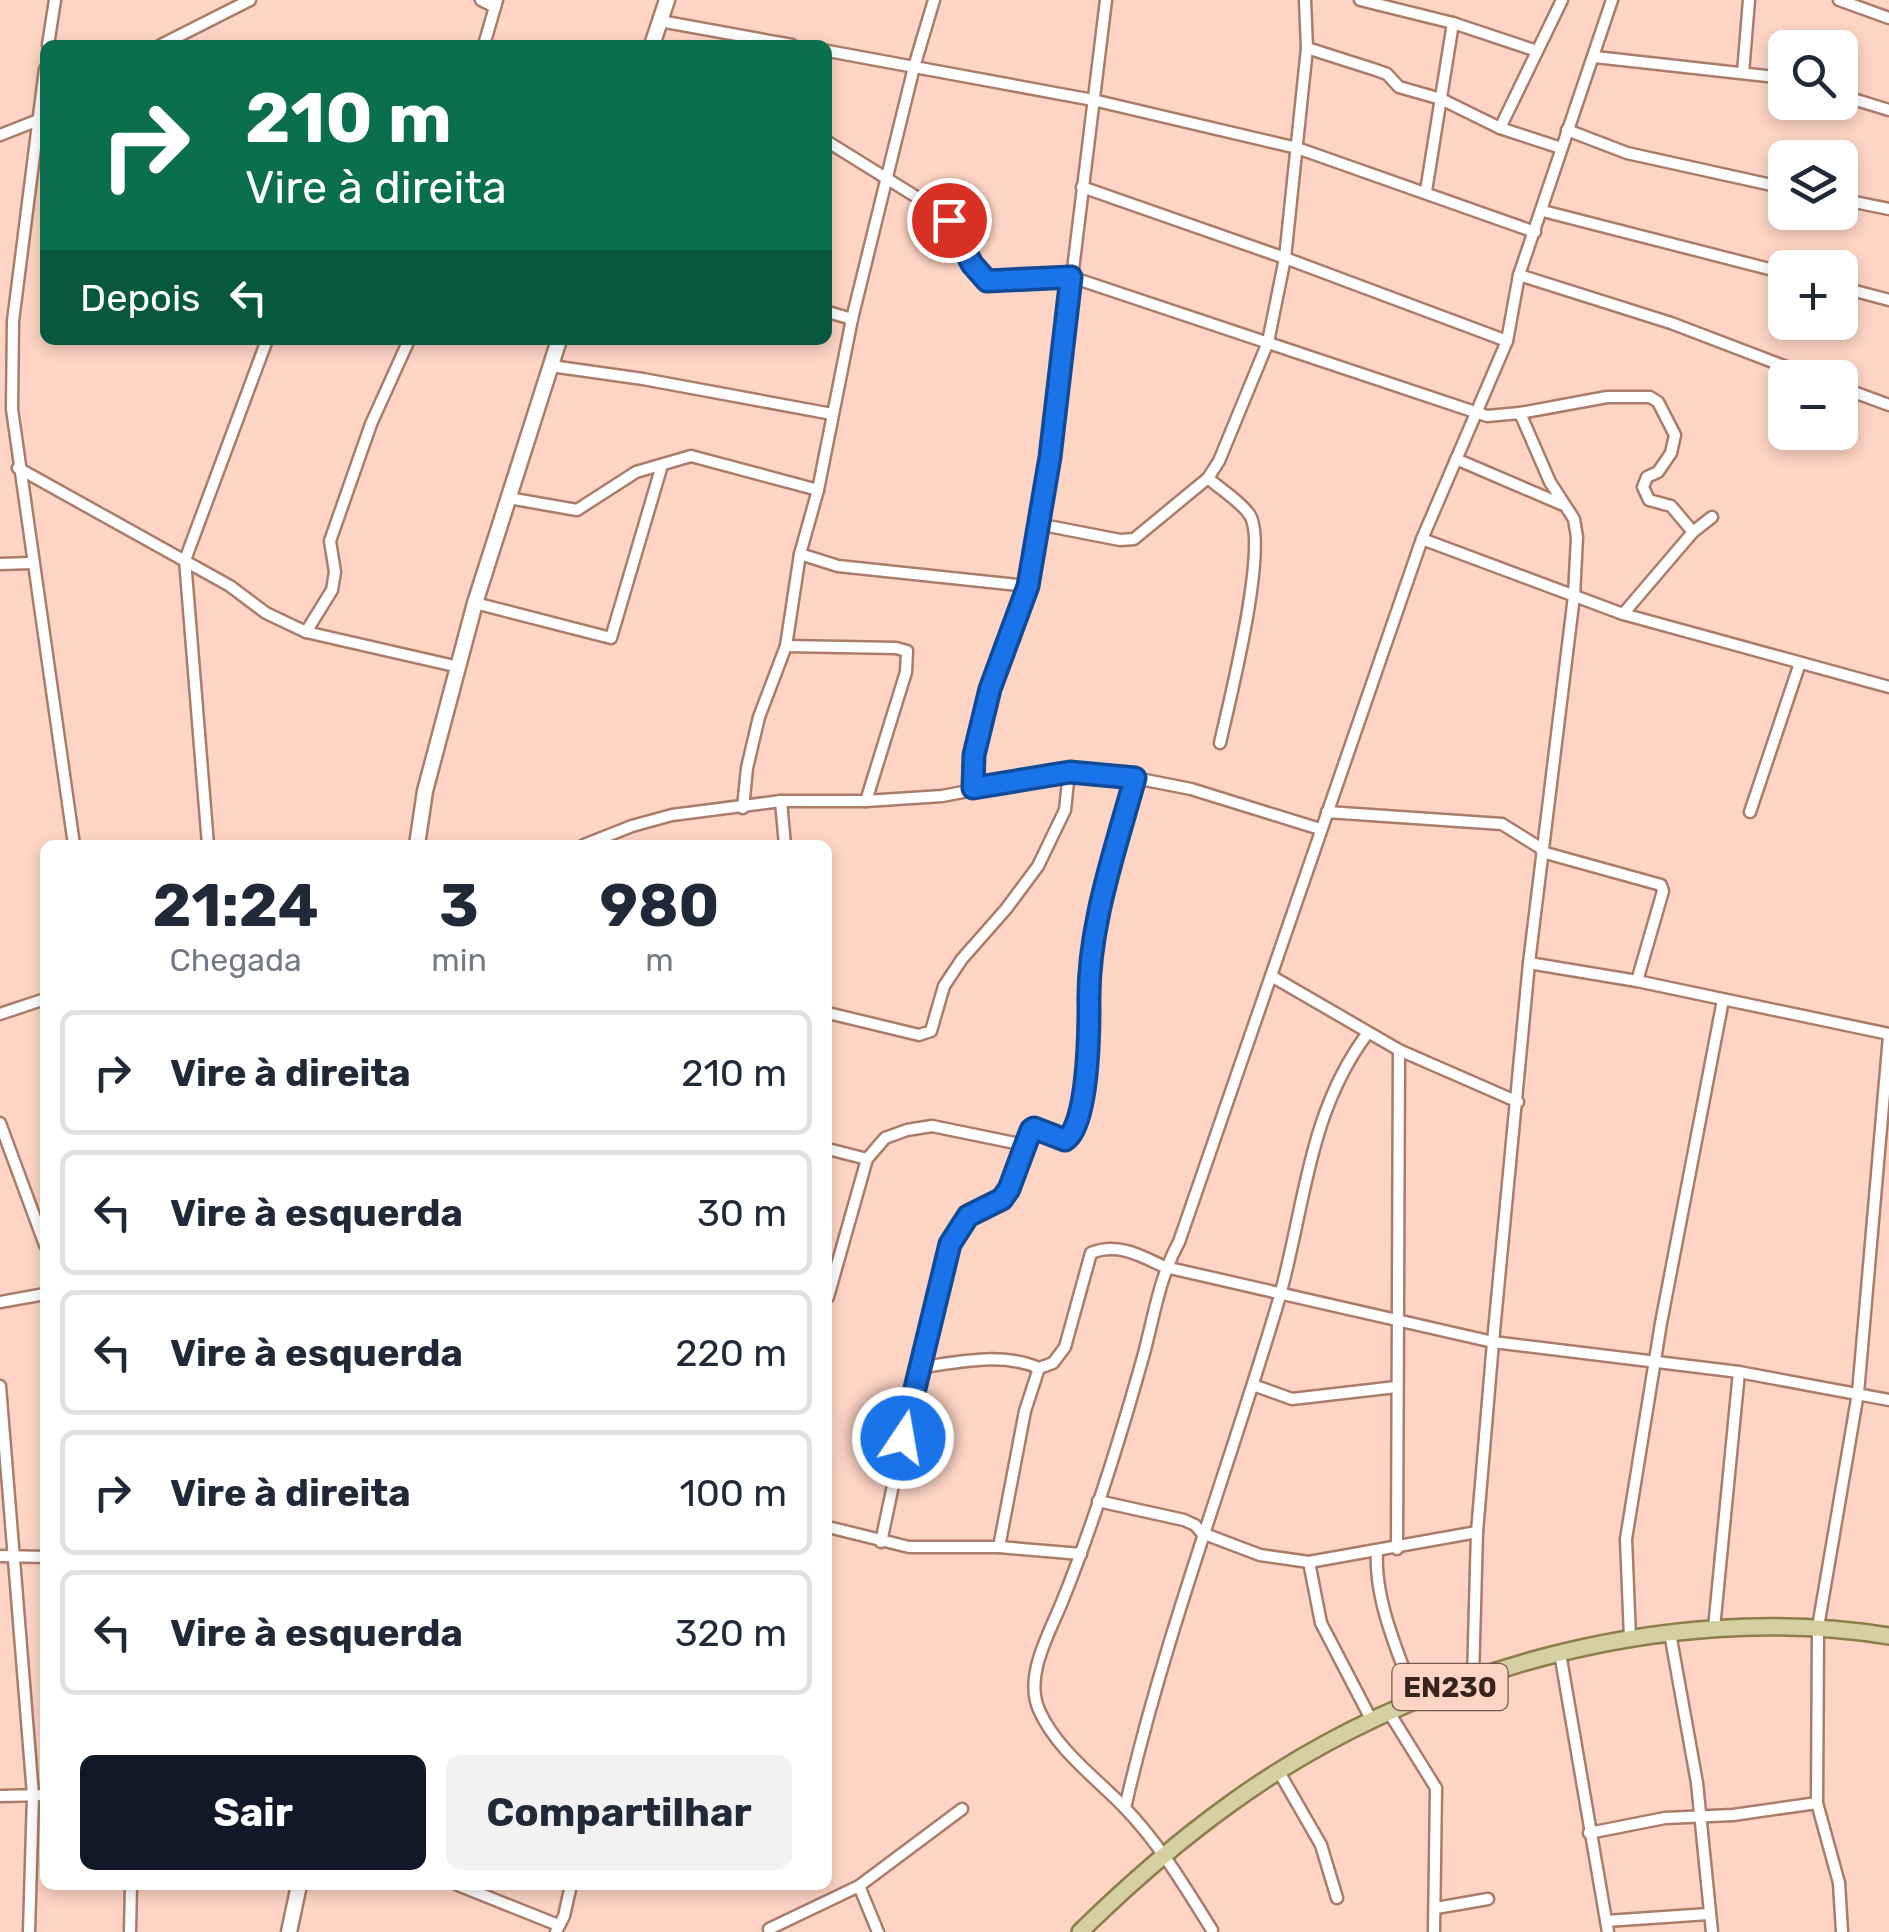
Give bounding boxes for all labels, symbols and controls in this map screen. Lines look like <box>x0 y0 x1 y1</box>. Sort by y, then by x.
map controls <box>1768 30 1858 450</box>
button: search <box>1768 30 1858 120</box>
text: 210 m <box>245 77 452 160</box>
icon: right <box>80 80 210 210</box>
button: layers <box>1768 140 1858 230</box>
text: Vire à direita <box>245 161 507 214</box>
pin <box>907 178 992 263</box>
icon: arrive <box>922 193 977 248</box>
button: + <box>1768 250 1858 340</box>
icon: left <box>221 270 276 325</box>
text: Depois <box>80 275 201 321</box>
button: − <box>1768 360 1858 450</box>
text: 21:24 <box>153 870 319 941</box>
text: 3 <box>439 870 479 941</box>
text: 980 <box>599 870 719 941</box>
text: Chegada <box>170 941 302 979</box>
text: min <box>431 941 487 979</box>
text: m <box>645 941 674 979</box>
icon: right <box>85 1045 140 1100</box>
text: Vire à direita <box>170 1050 411 1096</box>
text: 210 m <box>681 1050 787 1096</box>
icon: left <box>85 1185 140 1240</box>
text: Vire à esquerda <box>170 1190 463 1236</box>
text: 30 m <box>697 1190 787 1236</box>
icon: left <box>85 1325 140 1380</box>
text: Vire à esquerda <box>170 1330 463 1376</box>
text: 220 m <box>675 1330 787 1376</box>
position arrow <box>851 1386 955 1490</box>
icon: right <box>85 1465 140 1520</box>
text: Vire à direita <box>170 1470 411 1516</box>
text: 100 m <box>679 1470 787 1516</box>
icon: left <box>85 1605 140 1660</box>
text: Vire à esquerda <box>170 1610 463 1656</box>
text: 320 m <box>675 1610 787 1656</box>
road number: EN230 <box>1392 1664 1508 1710</box>
button: Sair <box>80 1755 426 1870</box>
button: Compartilhar <box>446 1755 792 1870</box>

